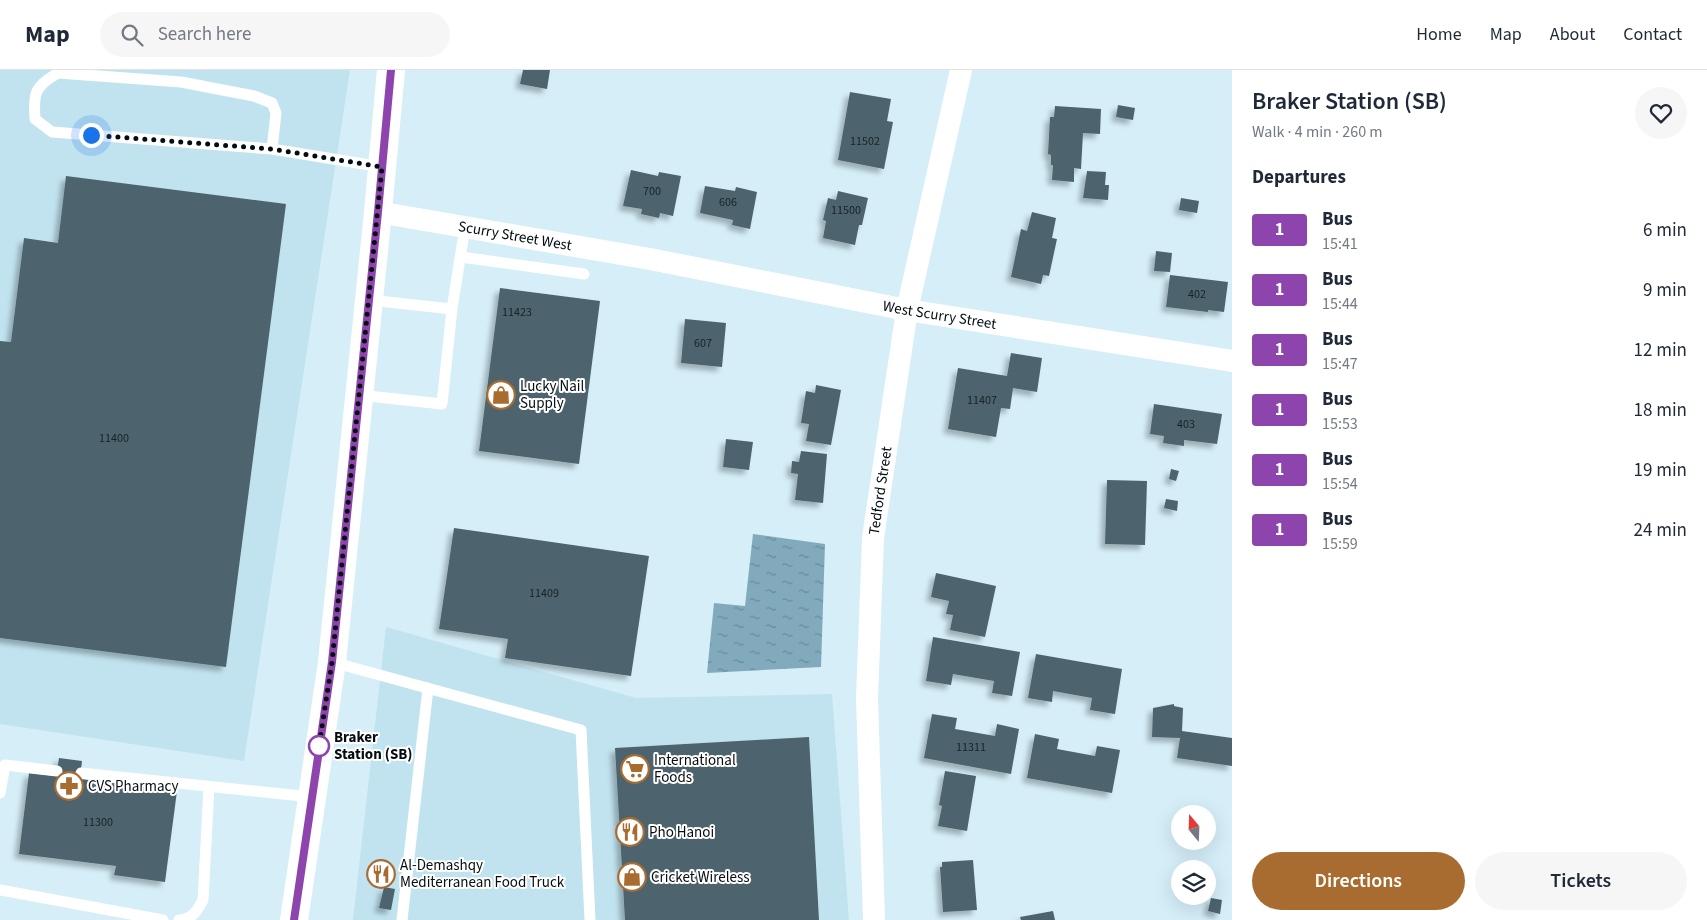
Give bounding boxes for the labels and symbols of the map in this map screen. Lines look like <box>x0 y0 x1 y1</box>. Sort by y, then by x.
your location <box>79 123 104 148</box>
house number: 11502 <box>850 133 880 150</box>
house number: 700 <box>643 183 661 200</box>
house number: 606 <box>719 194 737 211</box>
house number: 11500 <box>831 202 861 219</box>
street label: Scurry Street West <box>457 216 573 256</box>
house number: 402 <box>1188 286 1206 303</box>
street label: West Scurry Street <box>881 295 998 335</box>
house number: 11423 <box>502 304 532 321</box>
house number: 607 <box>694 335 712 352</box>
place label: Lucky Nail Supply <box>520 376 585 414</box>
shop icon: Lucky Nail Supply <box>486 380 516 410</box>
house number: 11407 <box>967 392 997 409</box>
house number: 403 <box>1177 416 1195 433</box>
house number: 11400 <box>99 430 129 447</box>
street label: Tedford Street <box>864 445 898 537</box>
house number: 11409 <box>529 585 559 602</box>
place label: Braker Station (SB) <box>334 727 413 765</box>
marker: Braker Station (SB) <box>308 735 330 757</box>
house number: 11311 <box>956 739 986 756</box>
place label: International Foods <box>654 750 736 788</box>
supermarket icon: International Foods <box>620 754 650 784</box>
pharmacy icon: CVS Pharmacy <box>54 771 84 801</box>
place label: CVS Pharmacy <box>88 776 178 797</box>
north arrow <box>1171 805 1216 850</box>
house number: 11300 <box>83 814 113 831</box>
restaurant icon: Pho Hanoi <box>615 817 645 847</box>
place label: Pho Hanoi <box>649 822 714 843</box>
place label: Al-Demashqy Mediterranean Food Truck <box>400 855 565 893</box>
restaurant icon: Al-Demashqy Mediterranean Food Truck <box>366 859 396 889</box>
shop icon: Cricket Wireless <box>617 862 647 892</box>
place label: Cricket Wireless <box>651 867 750 888</box>

